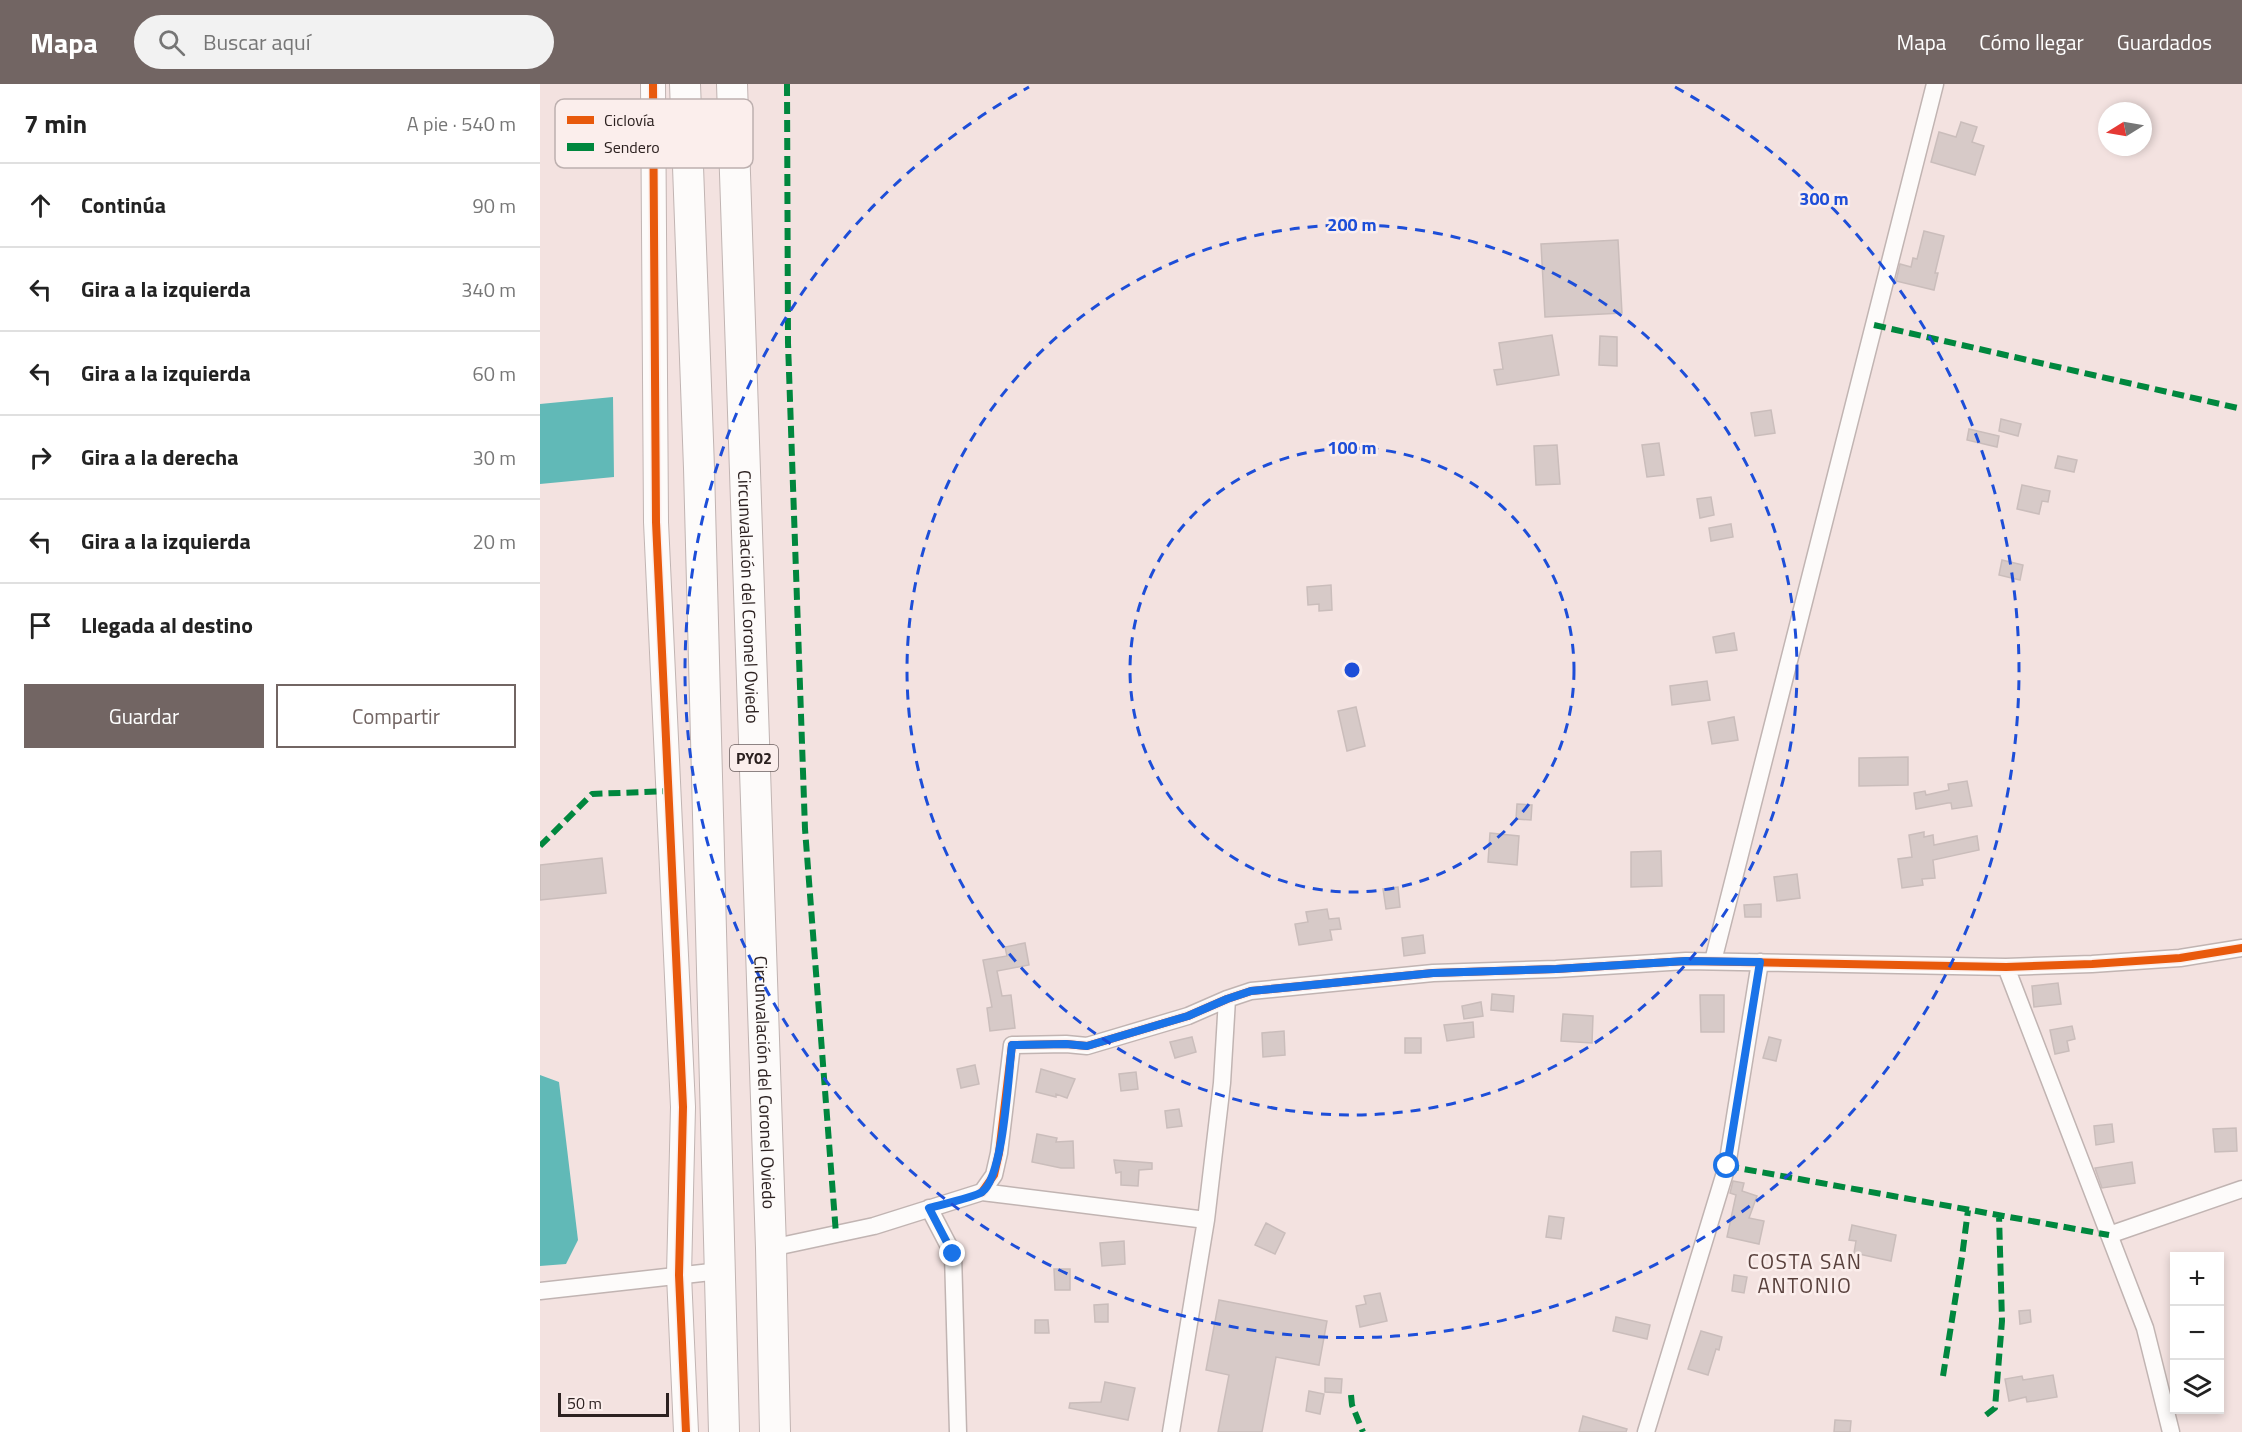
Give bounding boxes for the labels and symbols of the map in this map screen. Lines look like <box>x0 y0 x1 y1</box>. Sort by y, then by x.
legend <box>555 99 753 168</box>
north arrow <box>2098 102 2152 156</box>
text: Ciclovía <box>604 108 654 132</box>
text: Sendero <box>604 135 660 159</box>
text: 300 m <box>1799 185 1849 212</box>
text: 200 m <box>1327 211 1377 238</box>
text: 100 m <box>1327 434 1377 461</box>
street label: Circunvalación del Coronel Oviedo <box>731 470 767 724</box>
centre of rings <box>1342 660 1362 680</box>
road number: PY02 <box>730 745 778 771</box>
street label: Circunvalación del Coronel Oviedo <box>748 955 783 1210</box>
route start <box>1713 1152 1739 1178</box>
route end <box>939 1240 965 1266</box>
district label: COSTA SAN ANTONIO <box>1747 1245 1863 1301</box>
scale bar <box>558 1390 669 1418</box>

